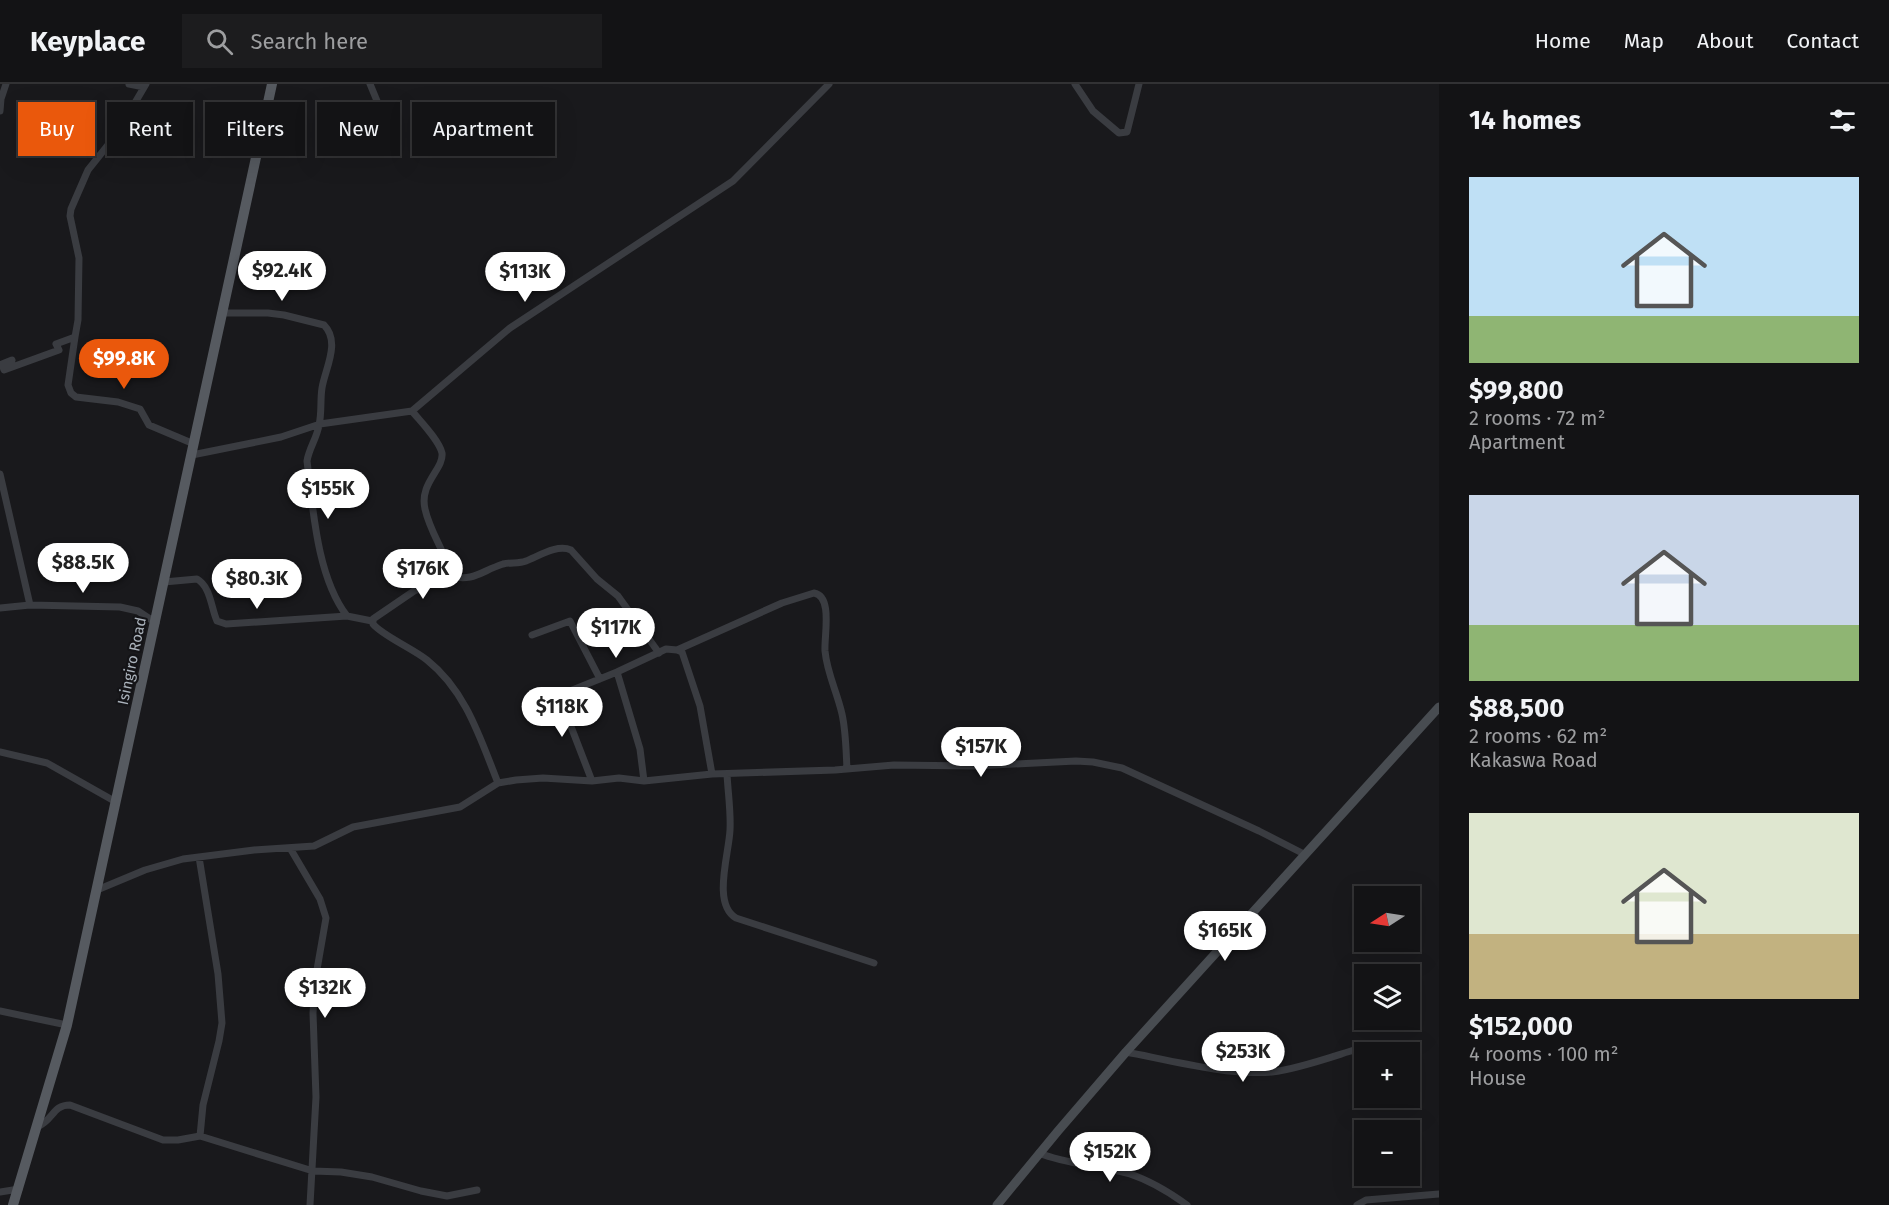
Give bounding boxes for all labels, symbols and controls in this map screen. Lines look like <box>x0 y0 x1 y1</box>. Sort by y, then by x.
search box <box>182 14 602 68</box>
text: Keyplace <box>30 25 146 58</box>
icon: search <box>203 25 236 58</box>
text: Search here <box>251 28 368 55</box>
text: Home <box>1535 28 1591 54</box>
text: Map <box>1624 28 1664 54</box>
text: About <box>1697 28 1754 54</box>
text: Contact <box>1787 28 1859 54</box>
chip: Buy <box>18 102 95 156</box>
chip: Rent <box>107 102 193 156</box>
chip: Filters <box>205 102 305 156</box>
chip: New <box>317 102 400 156</box>
chip: Apartment <box>412 102 555 156</box>
icon: filters <box>1826 104 1859 137</box>
text: 14 homes <box>1469 105 1581 136</box>
icon: home <box>1610 216 1718 324</box>
pin: $92.4K <box>233 251 331 302</box>
pin: $113K <box>483 252 567 303</box>
text: $92.4K <box>252 258 312 282</box>
text: $113K <box>499 259 551 283</box>
pin: $99.8K <box>75 339 173 390</box>
text: $99.8K <box>93 346 155 370</box>
text: $99,800 <box>1469 375 1564 406</box>
text: 2 rooms · 72 m² <box>1469 406 1605 430</box>
text: Apartment <box>1469 430 1565 454</box>
pin: $155K <box>286 469 370 520</box>
text: $155K <box>301 476 355 500</box>
icon: home <box>1610 534 1718 642</box>
pin: $88.5K <box>34 543 132 594</box>
pin: $176K <box>381 549 465 600</box>
text: $88.5K <box>52 550 114 574</box>
text: $176K <box>397 556 449 580</box>
pin: $80.3K <box>208 559 306 610</box>
text: $80.3K <box>226 566 288 590</box>
pin: $117K <box>574 608 658 659</box>
text: $117K <box>591 615 641 639</box>
street label: Isingiro Road <box>114 616 150 706</box>
pin: $118K <box>520 687 604 738</box>
text: $88,500 <box>1469 693 1564 724</box>
text: $118K <box>536 694 588 718</box>
text: 2 rooms · 62 m² <box>1469 724 1607 748</box>
pin: $157K <box>939 727 1023 778</box>
text: $157K <box>955 734 1007 758</box>
text: Kakaswa Road <box>1469 748 1598 772</box>
icon: home <box>1610 852 1718 960</box>
north arrow <box>1354 886 1420 952</box>
map controls <box>1354 886 1420 1186</box>
pin: $165K <box>1183 911 1267 962</box>
text: $165K <box>1198 918 1252 942</box>
button: layers <box>1354 964 1420 1030</box>
pin: $132K <box>283 968 367 1019</box>
text: $132K <box>299 975 351 999</box>
text: $152,000 <box>1469 1011 1573 1042</box>
pin: $253K <box>1201 1032 1285 1083</box>
text: $253K <box>1216 1039 1270 1063</box>
button: + <box>1354 1042 1420 1108</box>
text: 4 rooms · 100 m² <box>1469 1042 1619 1066</box>
text: House <box>1469 1066 1526 1090</box>
button: − <box>1354 1120 1420 1186</box>
pin: $152K <box>1068 1132 1152 1183</box>
text: $152K <box>1084 1139 1136 1163</box>

